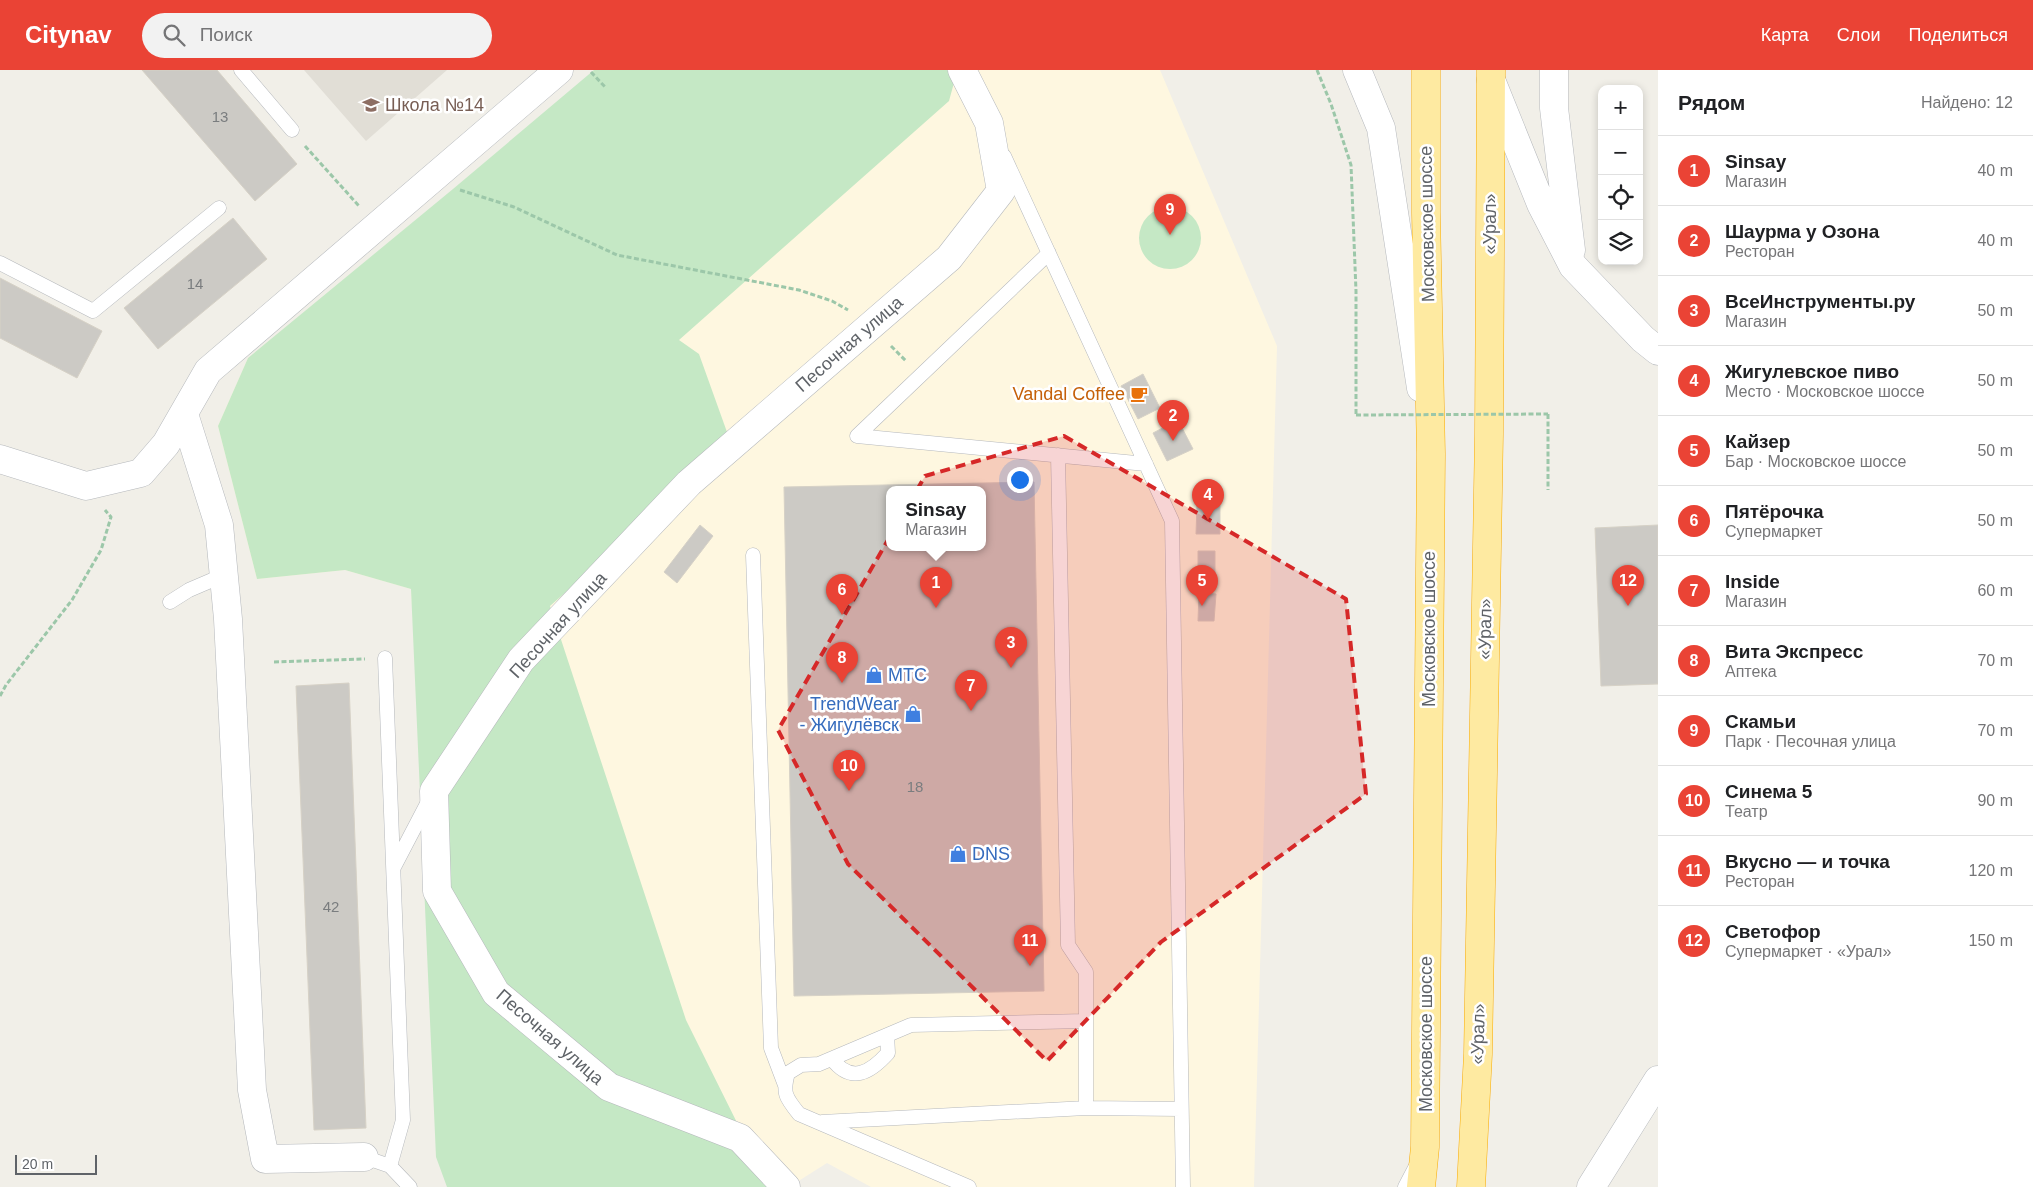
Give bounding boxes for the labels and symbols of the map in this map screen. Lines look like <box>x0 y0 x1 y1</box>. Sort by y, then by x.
school or university icon: Школа №14 <box>361 95 381 115</box>
place label: Школа №14 <box>385 95 484 115</box>
house number: 13 <box>212 108 228 125</box>
street label: Московское шоссе <box>1416 146 1438 302</box>
street label: «Урал» <box>1480 193 1500 255</box>
pin: 9 <box>1154 194 1186 235</box>
house number: 14 <box>187 275 203 292</box>
street label: Песочная улица <box>791 291 907 396</box>
place label: Vandal Coffee <box>1013 384 1125 404</box>
cafe icon: Vandal Coffee <box>1129 384 1149 404</box>
pin: 2 <box>1157 400 1189 441</box>
your location <box>1007 467 1033 493</box>
pin: 4 <box>1192 479 1224 520</box>
street label: Московское шоссе <box>1419 551 1439 707</box>
pin: 5 <box>1186 565 1218 606</box>
pin: 12 <box>1612 565 1644 606</box>
street label: Песочная улица <box>505 567 611 682</box>
pin: 1 <box>920 567 952 608</box>
pin: 6 <box>826 574 858 615</box>
street label: «Урал» <box>1474 598 1496 660</box>
pin: 3 <box>995 627 1027 668</box>
pin: 8 <box>826 642 858 683</box>
shop icon: МТС <box>864 665 884 685</box>
place label: МТС <box>888 665 927 685</box>
pin: 7 <box>955 670 987 711</box>
place label: TrendWear - Жигулёвск <box>799 694 899 735</box>
shop icon: TrendWear - Жигулёвск <box>903 704 923 724</box>
pin: 10 <box>833 750 865 791</box>
house number: 18 <box>907 778 923 795</box>
shop icon: DNS <box>948 844 968 864</box>
place label: DNS <box>972 844 1010 864</box>
house number: 42 <box>323 898 339 915</box>
pin: 11 <box>1014 925 1046 966</box>
street label: Московское шоссе <box>1416 956 1436 1112</box>
street label: Песочная улица <box>492 985 608 1090</box>
street label: «Урал» <box>1467 1003 1489 1065</box>
scale bar <box>15 1152 98 1175</box>

